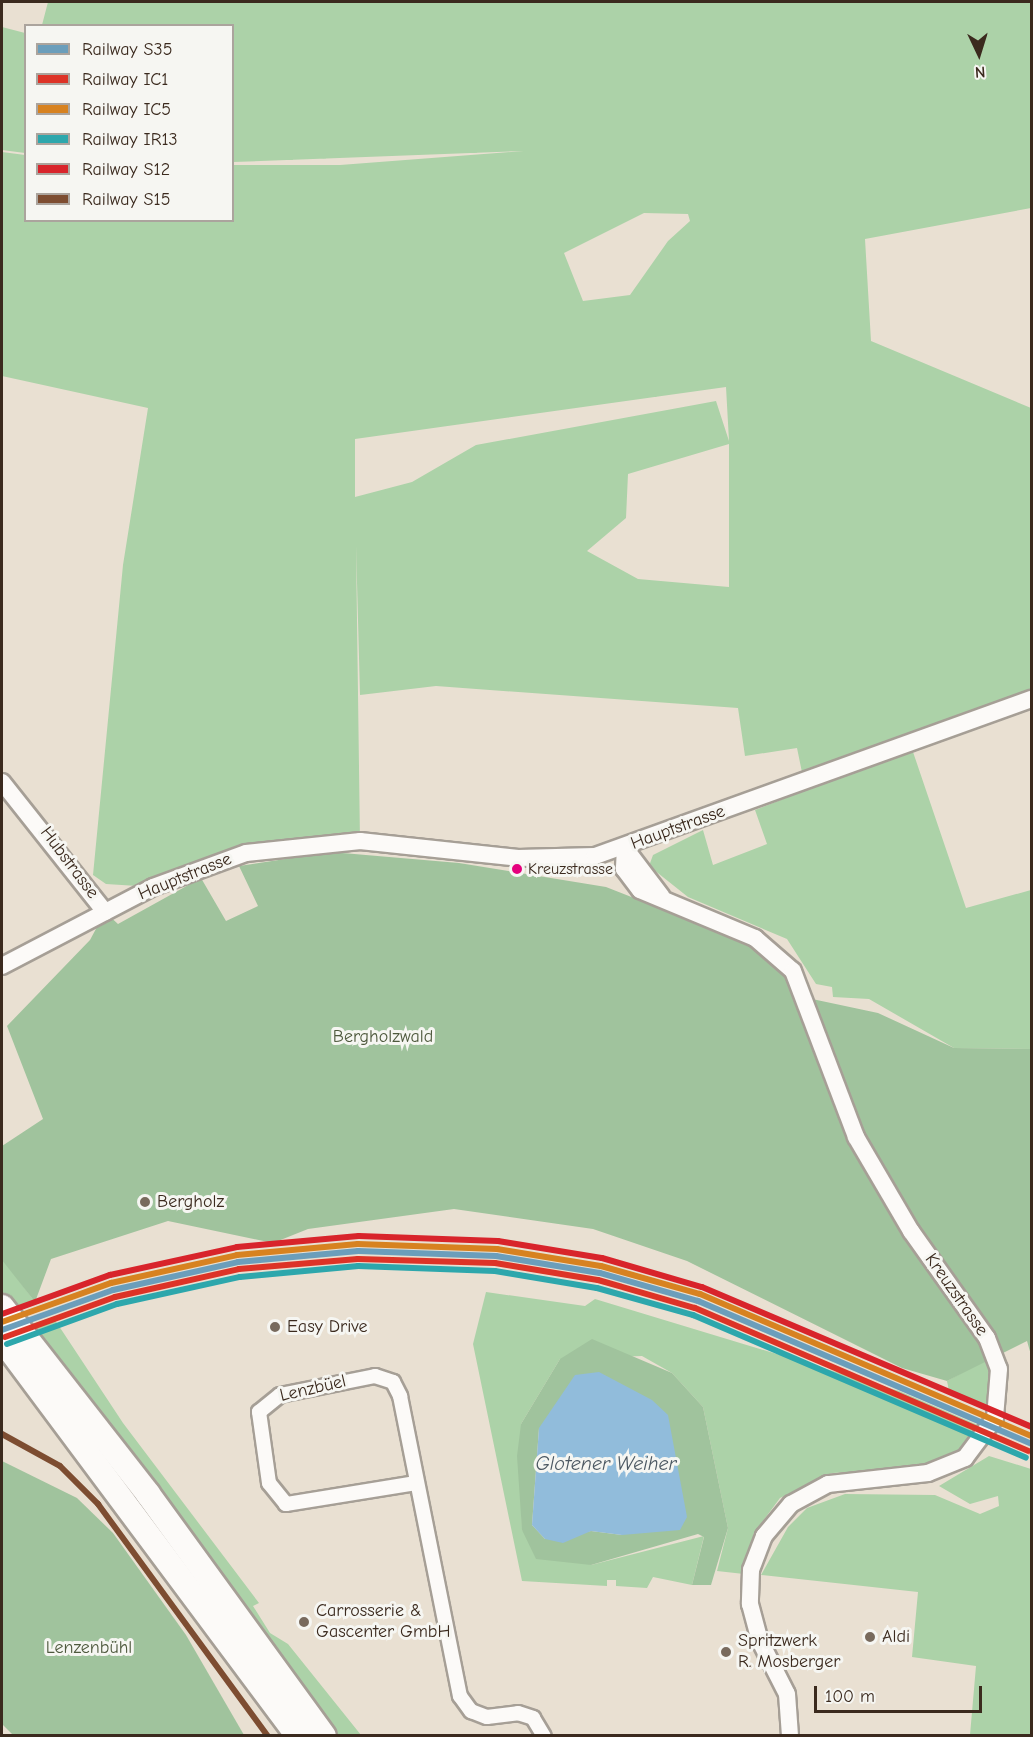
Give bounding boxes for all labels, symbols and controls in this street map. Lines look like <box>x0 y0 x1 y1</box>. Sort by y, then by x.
legend <box>24 24 234 222</box>
north arrow <box>949 24 1009 84</box>
text: Railway S35 <box>82 39 172 60</box>
text: N <box>974 63 986 81</box>
text: Railway IC1 <box>82 69 168 90</box>
text: Railway IC5 <box>82 99 171 120</box>
text: Railway IR13 <box>82 129 178 150</box>
text: Railway S12 <box>82 159 170 180</box>
text: Railway S15 <box>82 189 170 210</box>
street label: Hauptstrasse <box>628 801 728 855</box>
street label: Hubstrasse <box>35 823 103 903</box>
street label: Hauptstrasse <box>135 848 235 906</box>
place label: Kreuzstrasse <box>528 859 613 879</box>
marker: Kreuzstrasse <box>511 863 523 875</box>
park label: Bergholzwald <box>333 1026 433 1048</box>
place label: Bergholz <box>157 1191 224 1213</box>
marker: Bergholz <box>138 1195 152 1209</box>
street label: Kreuzstrasse <box>920 1250 992 1340</box>
place label: Easy Drive <box>287 1316 367 1338</box>
marker: Easy Drive <box>268 1320 282 1334</box>
street label: Lenzbüel <box>278 1371 348 1407</box>
water label: Glotener Weiher <box>536 1451 676 1475</box>
place label: Carrosserie & Gascenter GmbH <box>316 1601 450 1644</box>
marker: Carrosserie & Gascenter GmbH <box>297 1615 311 1629</box>
place label: Aldi <box>882 1626 910 1648</box>
marker: Aldi <box>863 1630 877 1644</box>
place label: Spritzwerk R. Mosberger <box>738 1631 840 1674</box>
park label: Lenzenbühl <box>46 1637 132 1659</box>
marker: Spritzwerk R. Mosberger <box>719 1645 733 1659</box>
scale bar <box>817 1674 985 1712</box>
text: 100 m <box>825 1686 875 1707</box>

